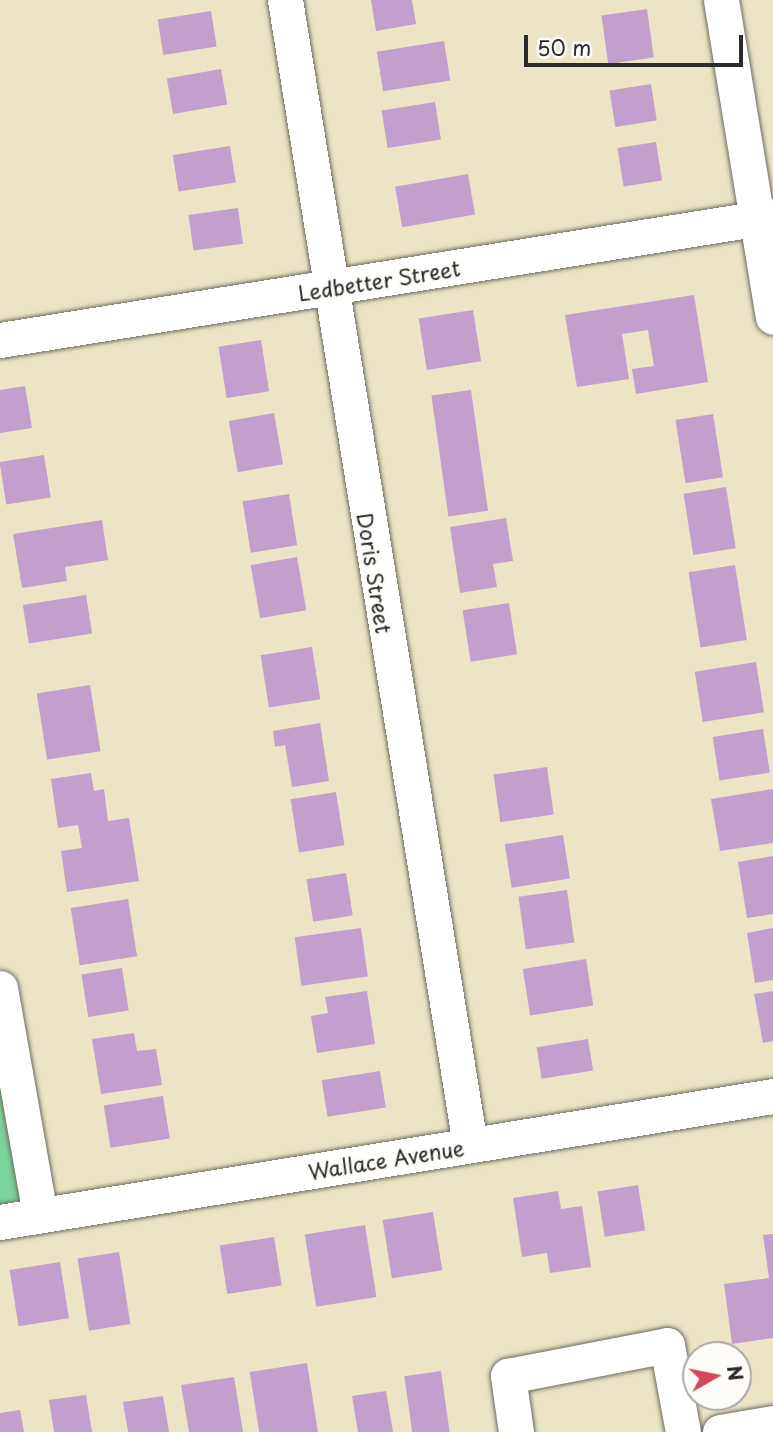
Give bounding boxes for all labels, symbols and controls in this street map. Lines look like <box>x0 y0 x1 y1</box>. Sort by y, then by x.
scale bar <box>528 21 747 65</box>
text: 50 m <box>537 31 591 63</box>
street label: Ledbetter Street <box>295 255 463 305</box>
street label: Doris Street <box>353 511 397 635</box>
street label: Wallace Avenue <box>306 1134 466 1184</box>
north arrow <box>682 1341 752 1411</box>
text: N <box>721 1363 751 1383</box>

